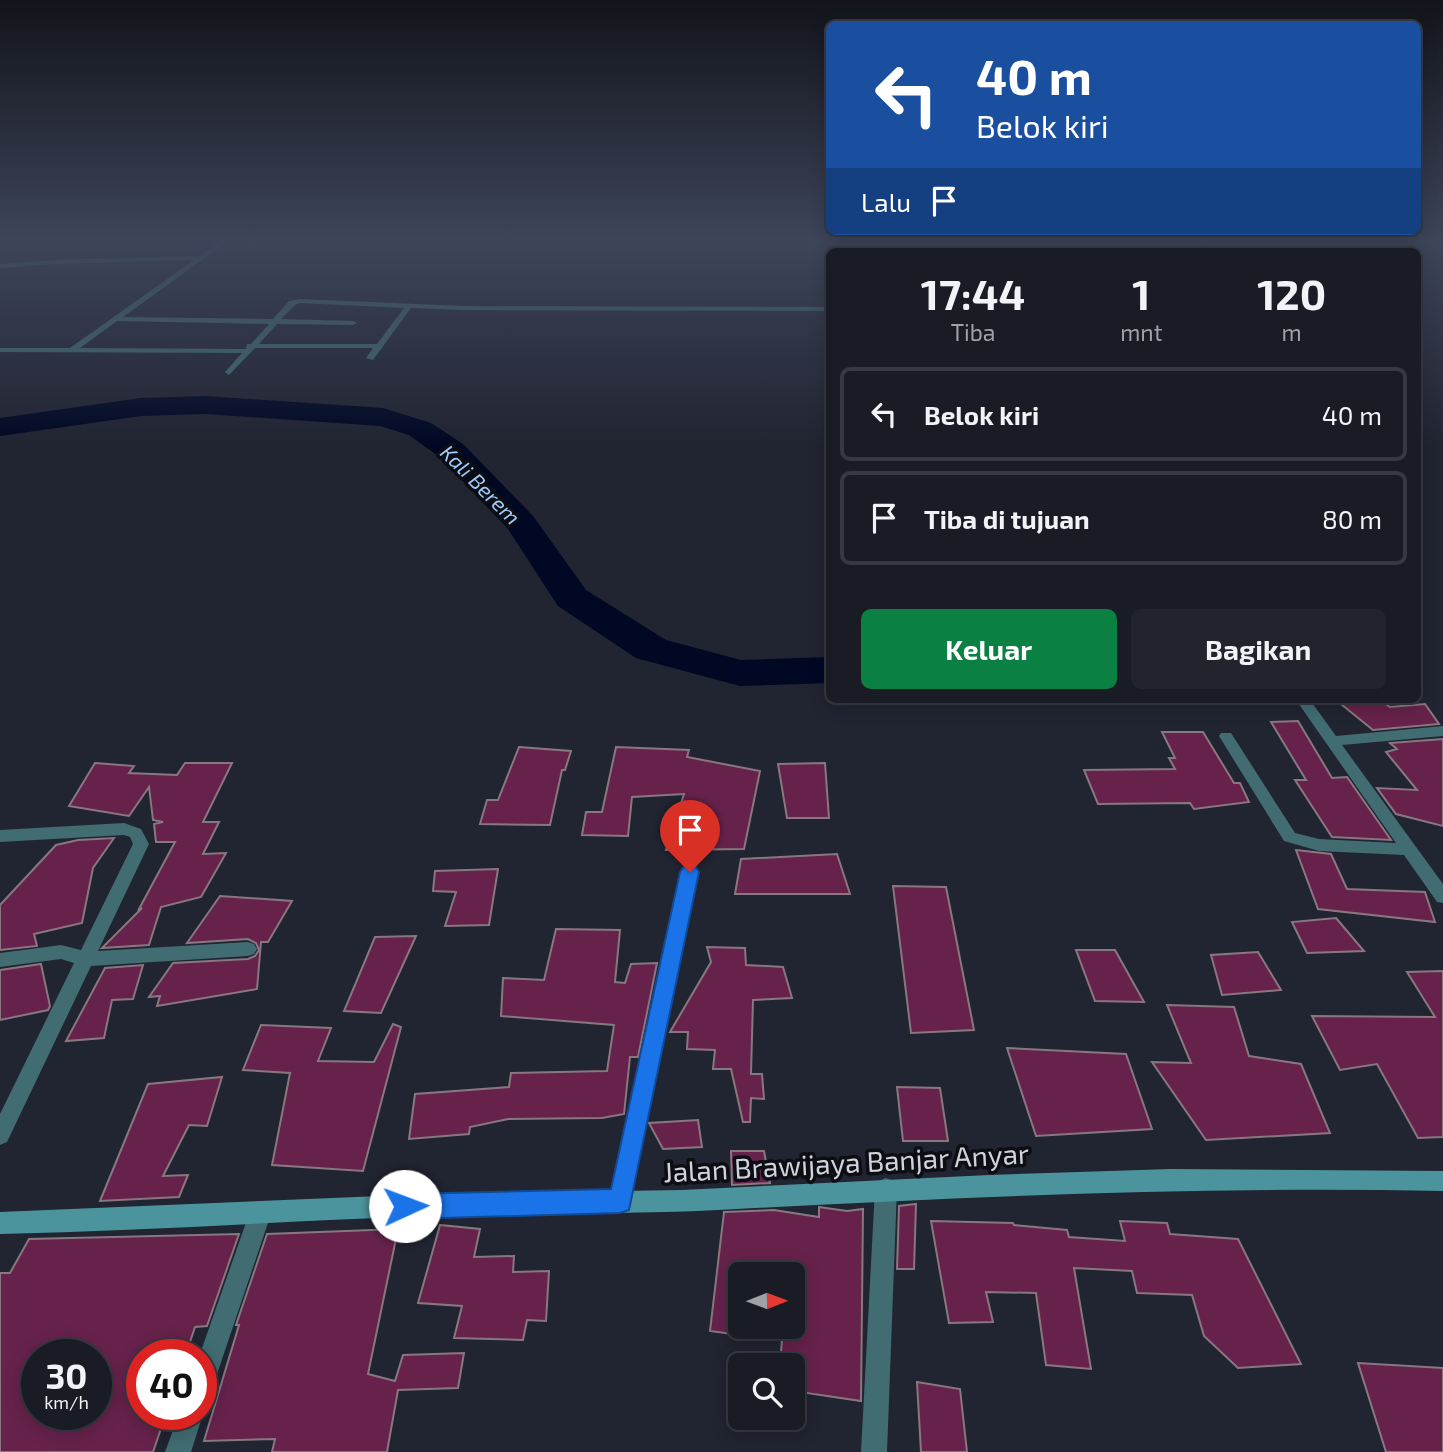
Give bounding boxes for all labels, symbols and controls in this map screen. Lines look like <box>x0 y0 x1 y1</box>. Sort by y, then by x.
text: 40 m <box>976 46 1092 105</box>
icon: left <box>861 49 952 140</box>
text: Belok kiri <box>976 106 1109 144</box>
icon: arrive <box>925 182 963 220</box>
text: Lalu <box>861 186 911 217</box>
text: 17:44 <box>921 268 1025 318</box>
text: 1 <box>1132 268 1150 318</box>
text: 120 <box>1257 268 1326 318</box>
text: Tiba <box>951 318 995 346</box>
text: mnt <box>1120 318 1162 346</box>
text: m <box>1282 318 1302 346</box>
icon: left <box>865 395 903 433</box>
text: Belok kiri <box>924 399 1039 430</box>
text: 40 m <box>1322 399 1382 430</box>
water label: Kali Berem <box>436 439 526 529</box>
icon: arrive <box>865 499 903 537</box>
text: Tiba di tujuan <box>924 503 1090 534</box>
text: 80 m <box>1322 503 1382 534</box>
button: Keluar <box>861 609 1117 689</box>
button: Bagikan <box>1131 609 1386 689</box>
pin <box>660 800 720 872</box>
icon: arrive <box>671 811 709 849</box>
street label: Jalan Brawijaya Banjar Anyar <box>662 1135 1030 1189</box>
position arrow <box>368 1169 442 1243</box>
north arrow <box>728 1262 805 1339</box>
map controls <box>728 1262 805 1430</box>
speed limit sign: 40 <box>126 1339 217 1430</box>
button: search <box>728 1353 805 1430</box>
text: 30 <box>46 1354 87 1396</box>
text: km/h <box>44 1391 89 1413</box>

